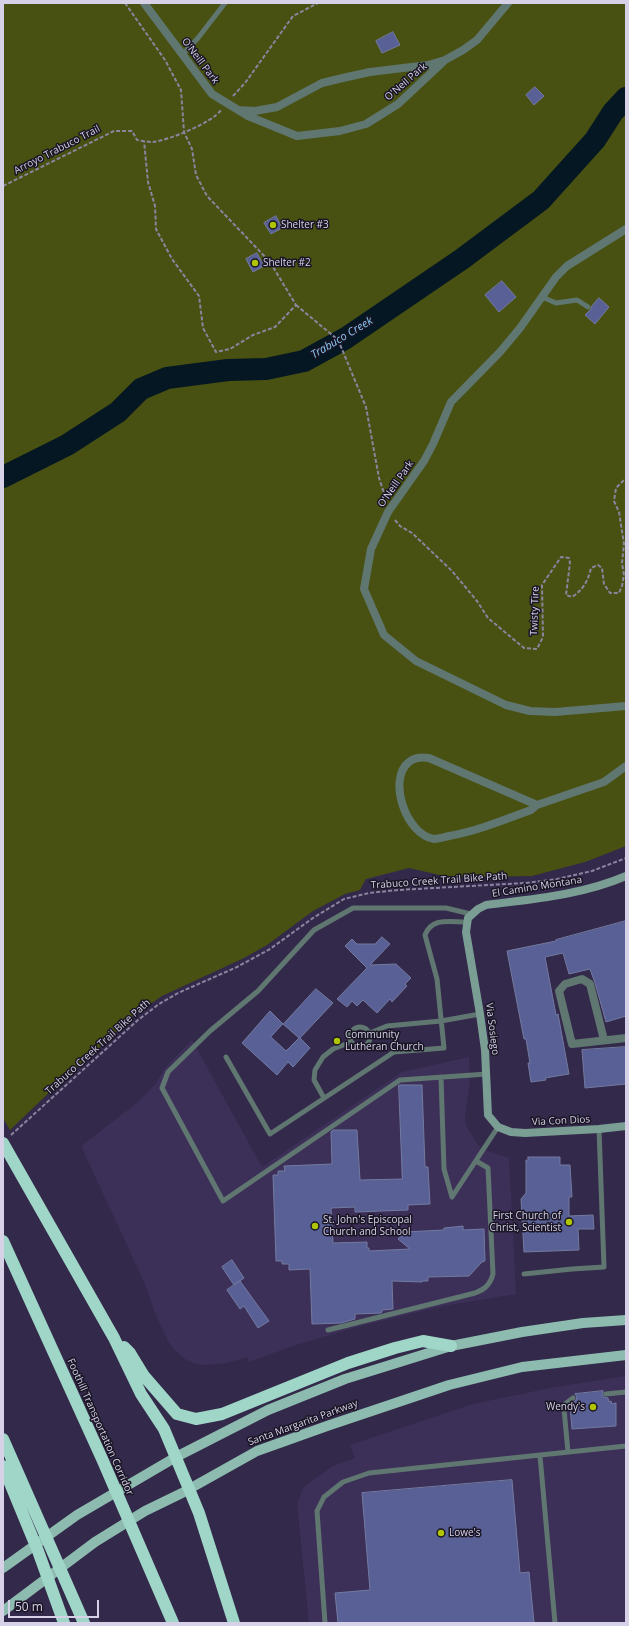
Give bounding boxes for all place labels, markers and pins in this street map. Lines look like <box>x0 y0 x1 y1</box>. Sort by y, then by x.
place label: Shelter #3 <box>281 219 329 231</box>
marker: Shelter #3 <box>268 220 278 230</box>
place label: Shelter #2 <box>263 257 311 269</box>
marker: Shelter #2 <box>250 258 260 268</box>
place label: Community Lutheran Church <box>345 1029 424 1052</box>
marker: Community Lutheran Church <box>332 1036 342 1046</box>
place label: First Church of Christ, Scientist <box>489 1210 561 1234</box>
place label: St. John's Episcopal Church and School <box>323 1214 412 1238</box>
marker: First Church of Christ, Scientist <box>564 1217 574 1227</box>
marker: St. John's Episcopal Church and School <box>310 1221 320 1231</box>
place label: Wendy's <box>546 1401 585 1413</box>
marker: Wendy's <box>588 1402 598 1412</box>
place label: Lowe's <box>449 1527 481 1539</box>
marker: Lowe's <box>436 1528 446 1538</box>

